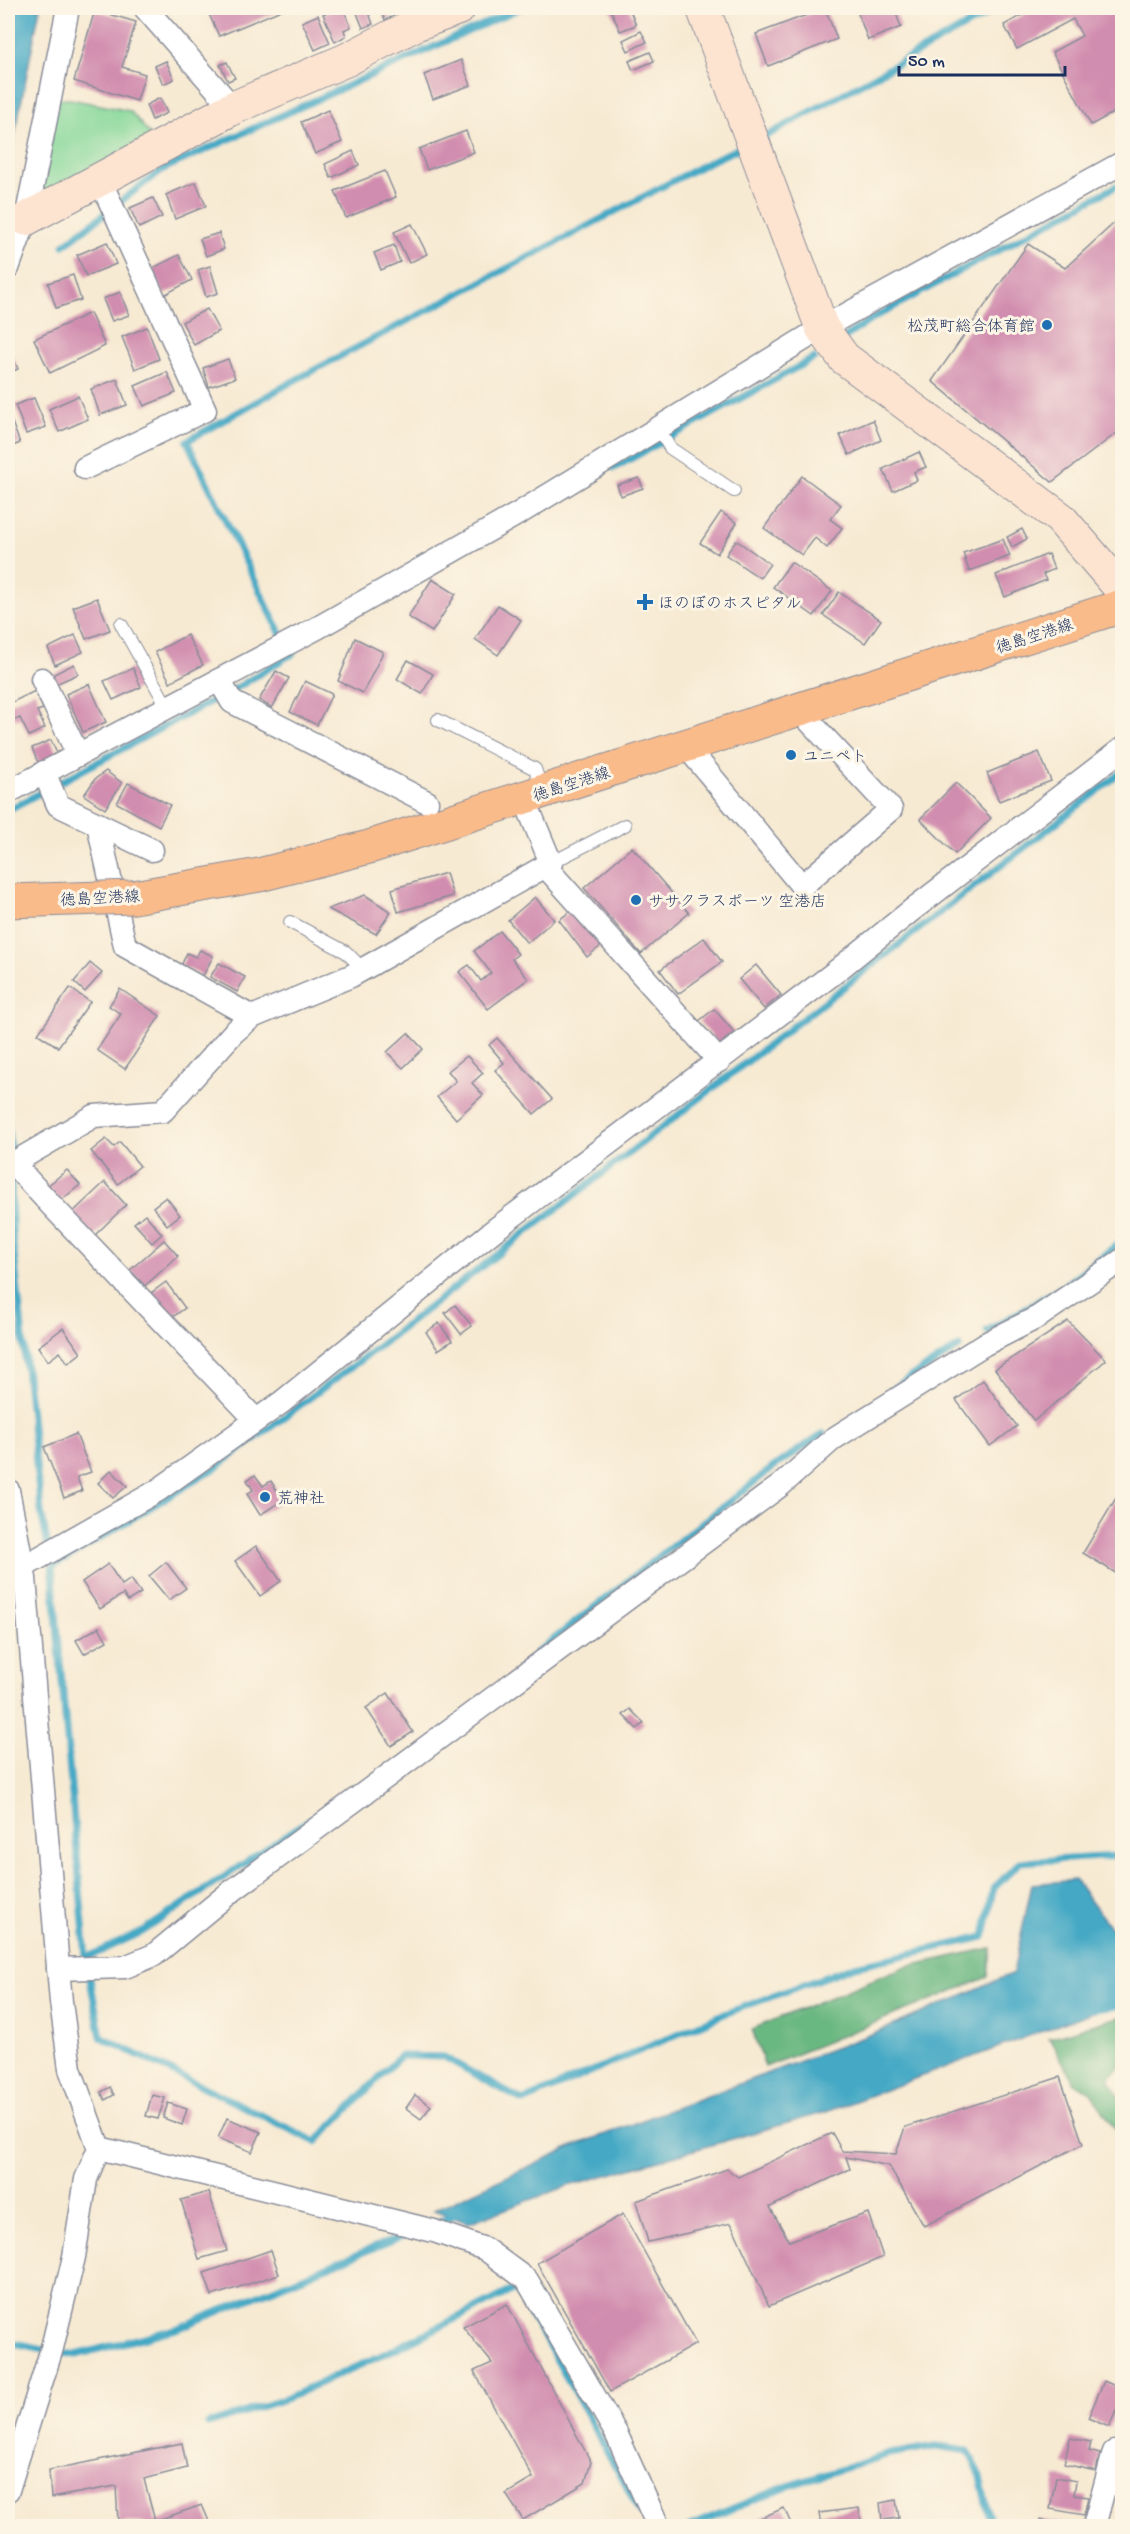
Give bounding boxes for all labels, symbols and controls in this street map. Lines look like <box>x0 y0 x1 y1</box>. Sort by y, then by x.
scale bar <box>899 39 1066 77</box>
text: 50 m <box>908 52 945 73</box>
place label: 松茂町総合体育館 <box>907 318 1035 338</box>
marker: 松茂町総合体育館 <box>1040 318 1054 332</box>
marker: ほのぼのホスピタル <box>636 593 654 611</box>
place label: ほのぼのホスピタル <box>658 595 802 615</box>
street label: 徳島空港線 <box>993 615 1076 660</box>
marker: ユニペト <box>784 748 798 762</box>
place label: ユニペト <box>803 749 867 768</box>
street label: 徳島空港線 <box>530 763 613 808</box>
street label: 徳島空港線 <box>60 887 141 912</box>
marker: ササクラスポーツ 空港店 <box>629 893 643 907</box>
place label: ササクラスポーツ 空港店 <box>648 893 826 913</box>
marker: 荒神社 <box>258 1490 272 1504</box>
place label: 荒神社 <box>277 1490 325 1510</box>

